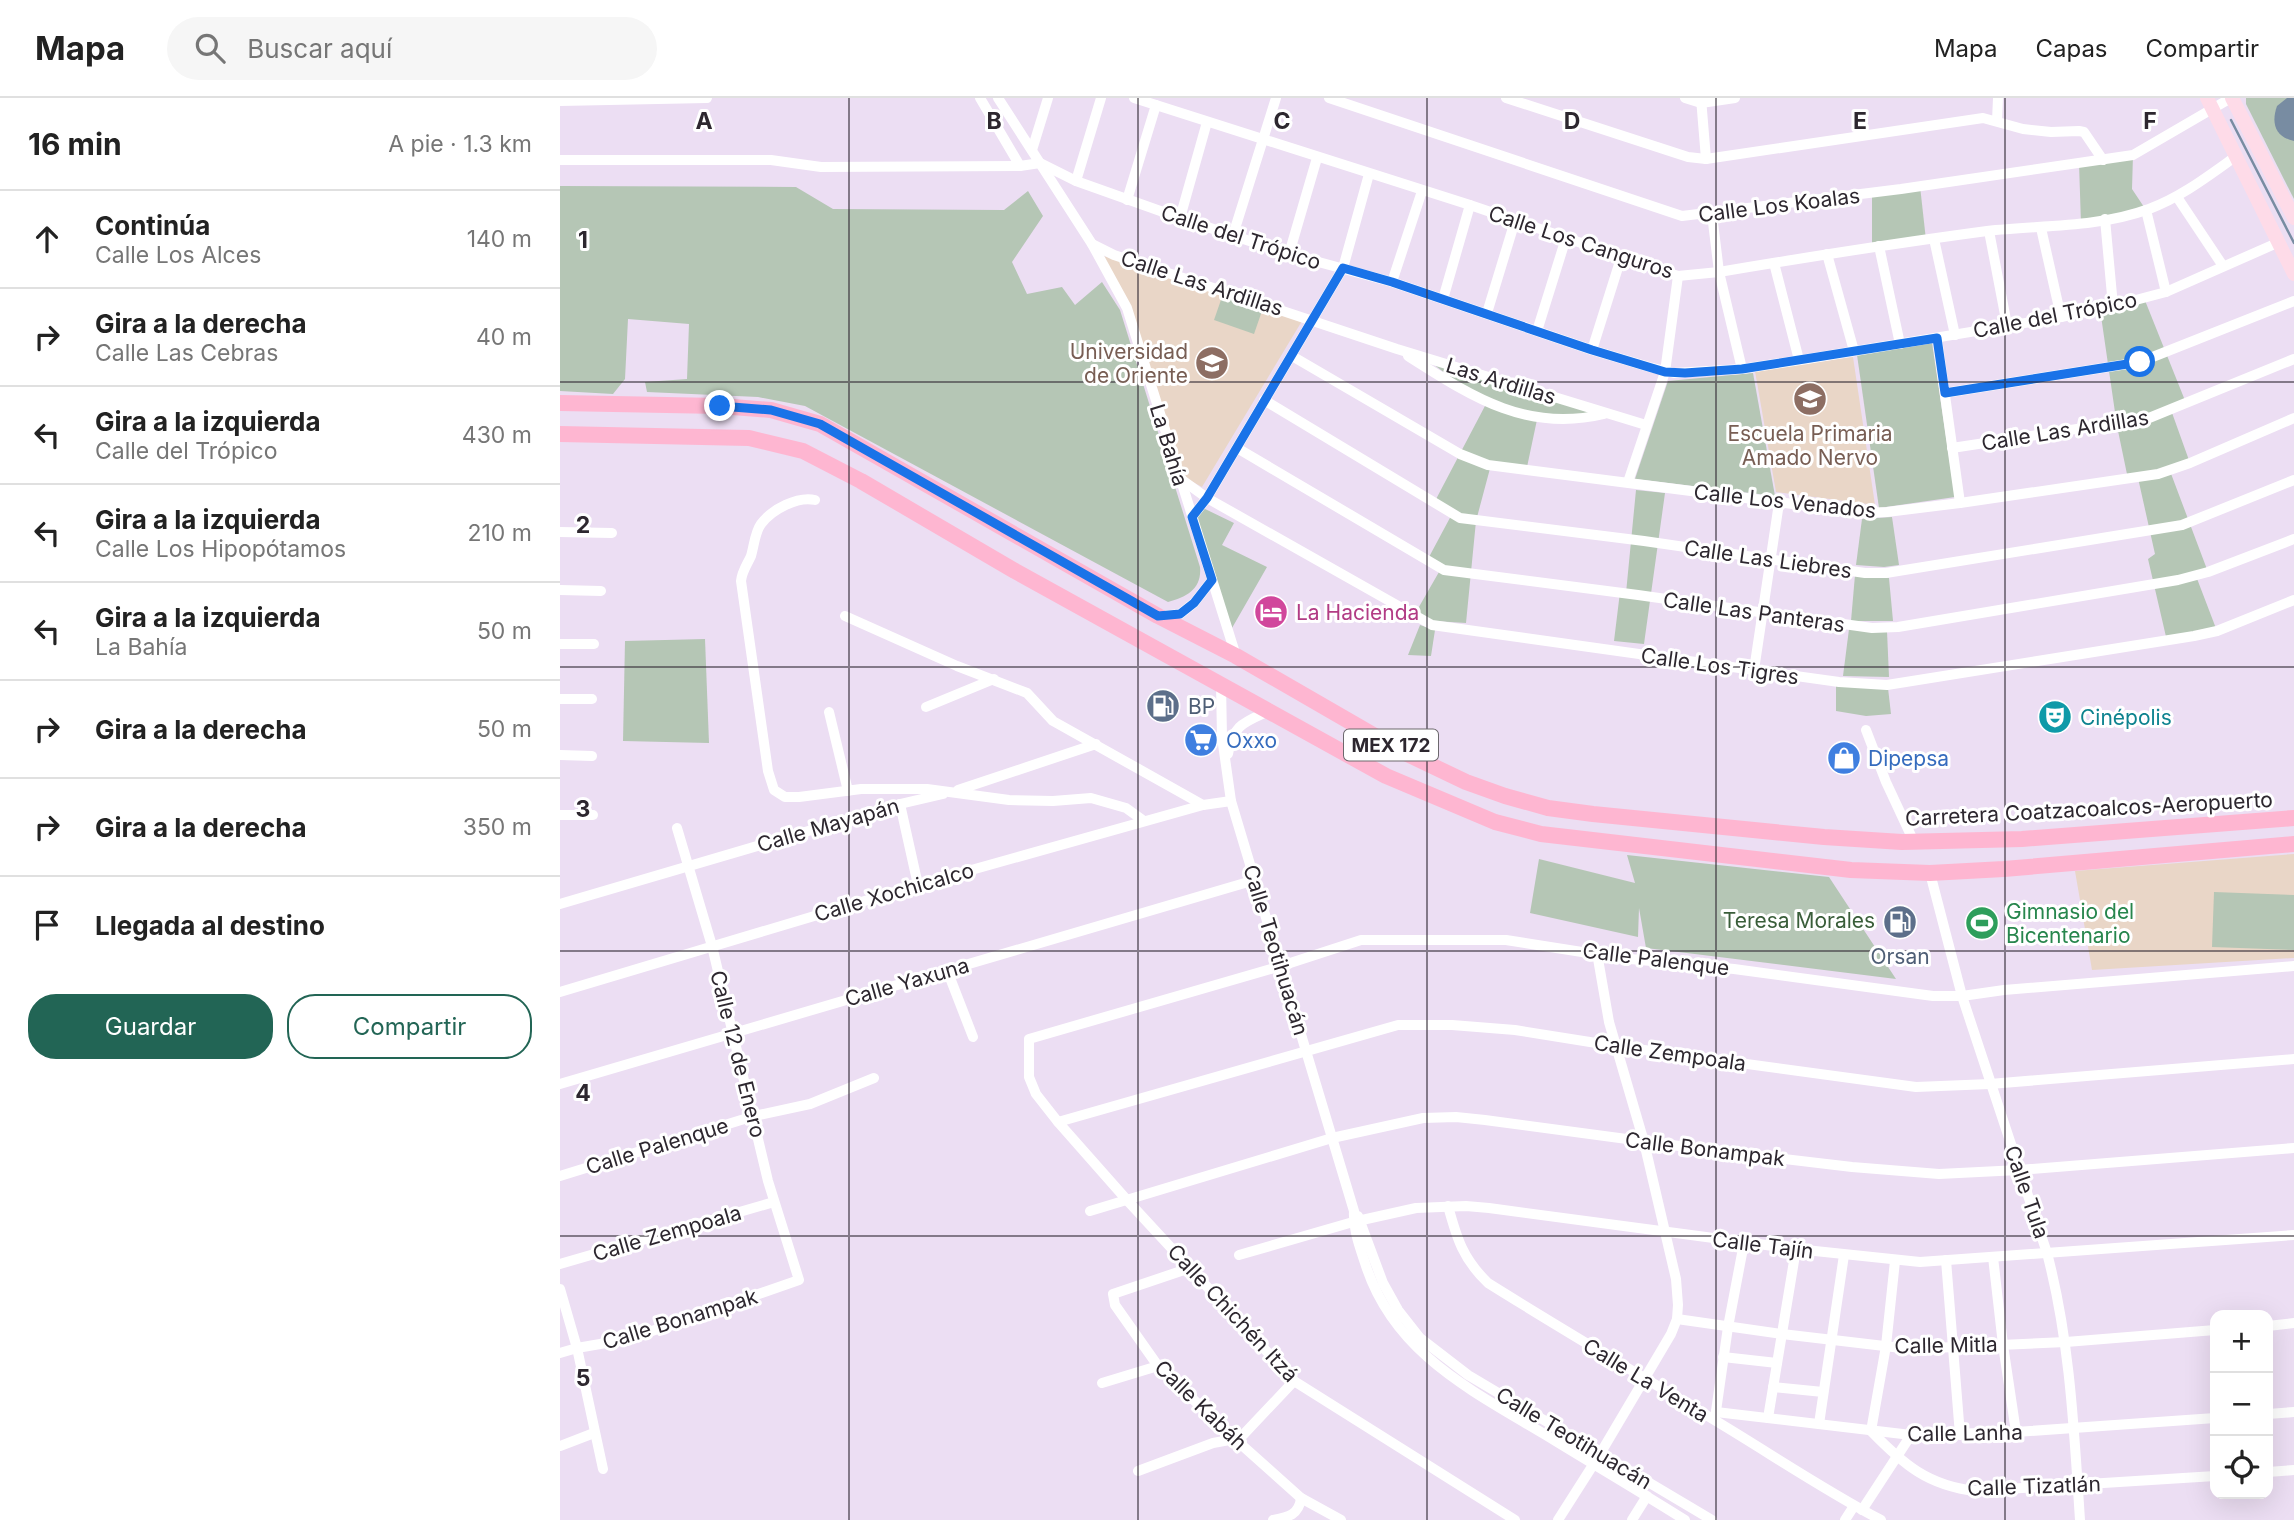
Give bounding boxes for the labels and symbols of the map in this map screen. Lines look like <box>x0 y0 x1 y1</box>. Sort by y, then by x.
text: A <box>695 107 713 135</box>
text: B <box>986 107 1002 135</box>
text: C <box>1273 107 1291 135</box>
text: D <box>1564 107 1580 135</box>
text: E <box>1853 107 1867 135</box>
text: F <box>2143 107 2157 135</box>
street label: Calle Los Koalas <box>1697 183 1861 227</box>
street label: Calle del Trópico <box>1158 199 1324 275</box>
street label: Calle Los Canguros <box>1485 200 1677 284</box>
text: 1 <box>578 226 588 254</box>
street label: Calle Las Ardillas <box>1118 245 1286 321</box>
street label: Calle del Trópico <box>1971 287 2139 343</box>
place label: Universidad de Oriente <box>1070 339 1188 388</box>
school or university icon: Universidad de Oriente <box>1193 344 1231 382</box>
route start <box>2124 346 2155 377</box>
street label: Las Ardillas <box>1443 352 1559 410</box>
school or university icon: Escuela Primaria Amado Nervo <box>1791 380 1829 418</box>
route end <box>704 390 735 421</box>
street label: La Bahía <box>1145 401 1193 489</box>
street label: Calle Las Ardillas <box>1980 404 2150 456</box>
place label: Escuela Primaria Amado Nervo <box>1727 421 1893 470</box>
street label: Calle Los Venados <box>1693 479 1877 523</box>
text: 2 <box>576 511 590 539</box>
street label: Calle Las Liebres <box>1683 535 1853 583</box>
street label: Calle Las Panteras <box>1661 587 1847 637</box>
hotel icon: La Hacienda <box>1252 593 1290 631</box>
place label: La Hacienda <box>1296 600 1419 625</box>
street label: Calle Los Tigres <box>1639 643 1801 689</box>
fuel station icon: BP <box>1144 687 1182 725</box>
place label: BP <box>1188 694 1215 719</box>
theatre icon: Cinépolis <box>2036 698 2074 736</box>
place label: Cinépolis <box>2080 705 2172 730</box>
supermarket icon: Oxxo <box>1182 721 1220 759</box>
place label: Oxxo <box>1226 728 1277 753</box>
road number: MEX 172 <box>1344 730 1438 760</box>
shop icon: Dipepsa <box>1825 739 1863 777</box>
place label: Dipepsa <box>1868 746 1949 771</box>
street label: Carretera Coatzacoalcos-Aeropuerto <box>1905 787 2273 831</box>
street label: Calle Mayapán <box>754 793 902 857</box>
text: 3 <box>576 795 590 823</box>
street label: Calle Xochicalco <box>811 857 977 927</box>
street label: Calle Teotihuacán <box>1238 862 1314 1038</box>
place label: Gimnasio del Bicentenario <box>2006 899 2134 948</box>
fuel station icon: Orsan <box>1881 903 1919 941</box>
sports icon: Gimnasio del Bicentenario <box>1963 904 2001 942</box>
park label: Teresa Morales <box>1723 908 1875 933</box>
street label: Calle Palenque <box>1581 938 1731 980</box>
place label: Orsan <box>1870 944 1930 969</box>
street label: Calle Yaxuna <box>842 952 972 1012</box>
street label: Calle 12 de Enero <box>705 968 771 1140</box>
street label: Calle Zempoala <box>1592 1030 1748 1076</box>
text: 4 <box>575 1079 591 1107</box>
street label: Calle Palenque <box>583 1112 731 1180</box>
street label: Calle Bonampak <box>1624 1127 1787 1171</box>
street label: Calle Tula <box>1999 1142 2055 1242</box>
street label: Calle Zempoala <box>590 1200 744 1266</box>
street label: Calle Tajín <box>1711 1226 1815 1264</box>
street label: Calle Chichén Itzá <box>1163 1239 1303 1387</box>
street label: Calle Bonampak <box>599 1283 761 1354</box>
street label: Calle Mitla <box>1894 1332 1998 1358</box>
street label: Calle La Venta <box>1579 1333 1713 1427</box>
street label: Calle Kabáh <box>1150 1355 1252 1455</box>
text: 5 <box>576 1364 590 1392</box>
street label: Calle Teotihuacán <box>1492 1382 1656 1494</box>
street label: Calle Lanha <box>1907 1419 2023 1447</box>
street label: Calle Tizatlán <box>1967 1471 2101 1501</box>

